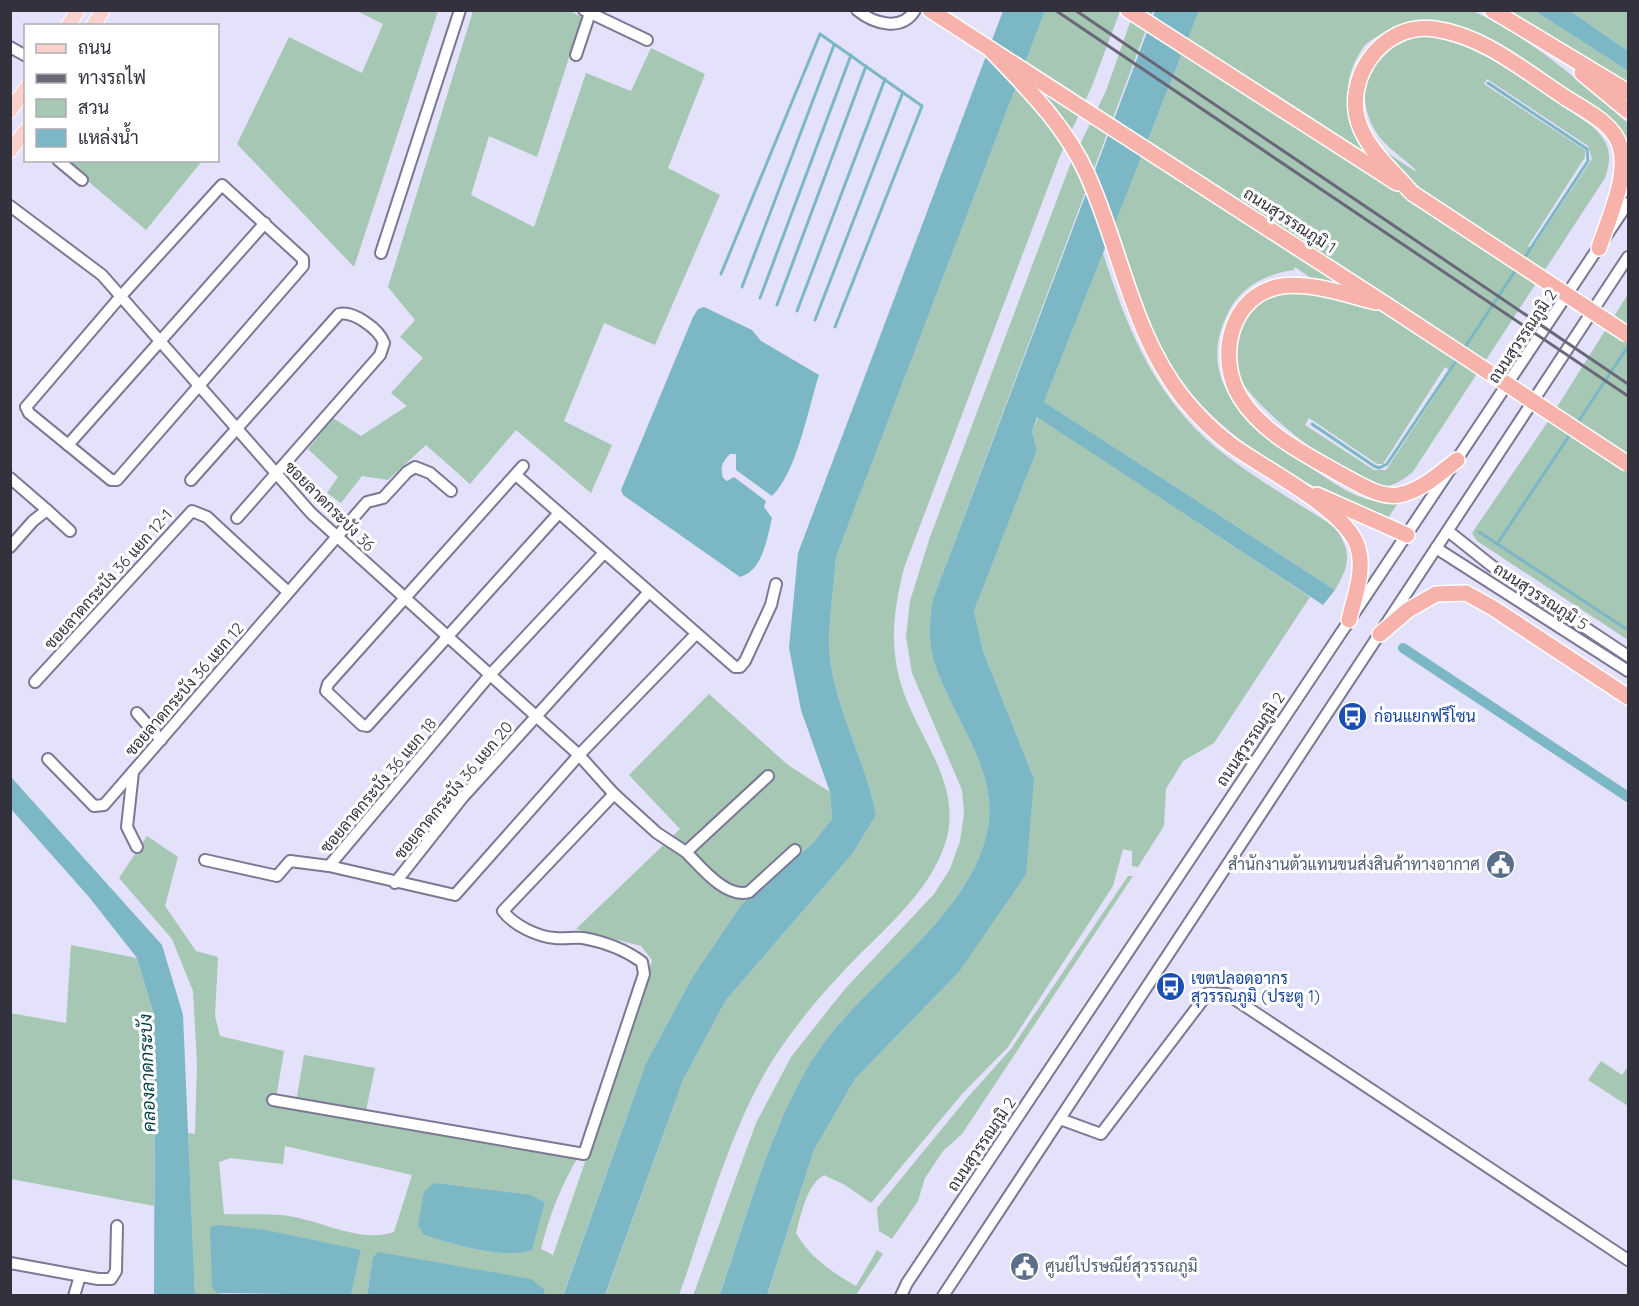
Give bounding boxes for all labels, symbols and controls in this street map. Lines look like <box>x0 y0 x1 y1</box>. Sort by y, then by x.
legend <box>24 24 219 162</box>
text: ถนน <box>78 36 111 59</box>
text: ทางรถไฟ <box>78 65 146 89</box>
text: สวน <box>78 96 109 119</box>
text: แหล่งน้ำ <box>78 122 139 149</box>
street label: ถนนสุวรรณภูมิ 1 <box>1239 183 1340 259</box>
street label: ถนนสุวรรณภูมิ 2 <box>1483 285 1562 388</box>
street label: ซอยลาดกระบัง 36 <box>281 457 380 556</box>
street label: ซอยลาดกระบัง 36 แยก 12-1 <box>40 505 176 653</box>
street label: ถนนสุวรรณภูมิ 5 <box>1489 558 1592 636</box>
street label: ซอยลาดกระบัง 36 แยก 12 <box>121 618 248 760</box>
street label: ถนนสุวรรณภูมิ 2 <box>1211 688 1290 791</box>
bus stop icon: ก่อนแยกฟรีโซน <box>1337 700 1369 732</box>
place label: ก่อนแยกฟรีโซน <box>1374 705 1476 726</box>
street label: ซอยลาดกระบัง 36 แยก 18 <box>316 713 440 857</box>
street label: ซอยลาดกระบัง 36 แยก 20 <box>389 717 517 863</box>
public building icon: สำนักงานตัวแทนขนส่งสินค้าทางอากาศ <box>1485 848 1517 880</box>
place label: สำนักงานตัวแทนขนส่งสินค้าทางอากาศ <box>1228 854 1480 874</box>
place label: เขตปลอดอากร สุวรรณภูมิ (ประตู 1) <box>1191 968 1320 1008</box>
bus stop icon: เขตปลอดอากร สุวรรณภูมิ (ประตู 1) <box>1154 971 1186 1003</box>
water label: คลองลาดกระบัง <box>133 1013 161 1133</box>
street label: ถนนสุวรรณภูมิ 2 <box>942 1093 1021 1196</box>
public building icon: ศูนย์ไปรษณีย์สุวรรณภูมิ <box>1008 1250 1040 1282</box>
place label: ศูนย์ไปรษณีย์สุวรรณภูมิ <box>1045 1254 1198 1278</box>

